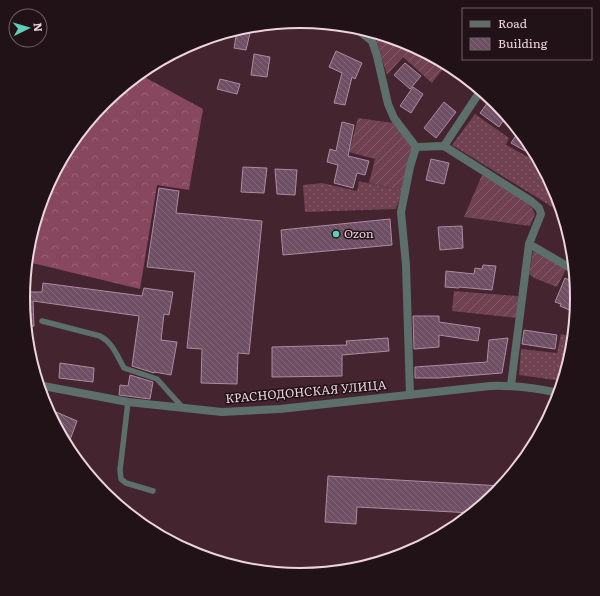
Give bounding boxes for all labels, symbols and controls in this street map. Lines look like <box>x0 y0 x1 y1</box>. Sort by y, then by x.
north arrow <box>8 8 48 48</box>
legend <box>462 8 592 60</box>
text: Road <box>498 14 528 32</box>
text: N <box>31 22 47 32</box>
text: Building <box>498 34 548 52</box>
place label: Ozon <box>344 224 374 242</box>
marker: Ozon <box>331 229 341 239</box>
street label: КРАСНОДОНСКАЯ УЛИЦА <box>225 375 387 407</box>

